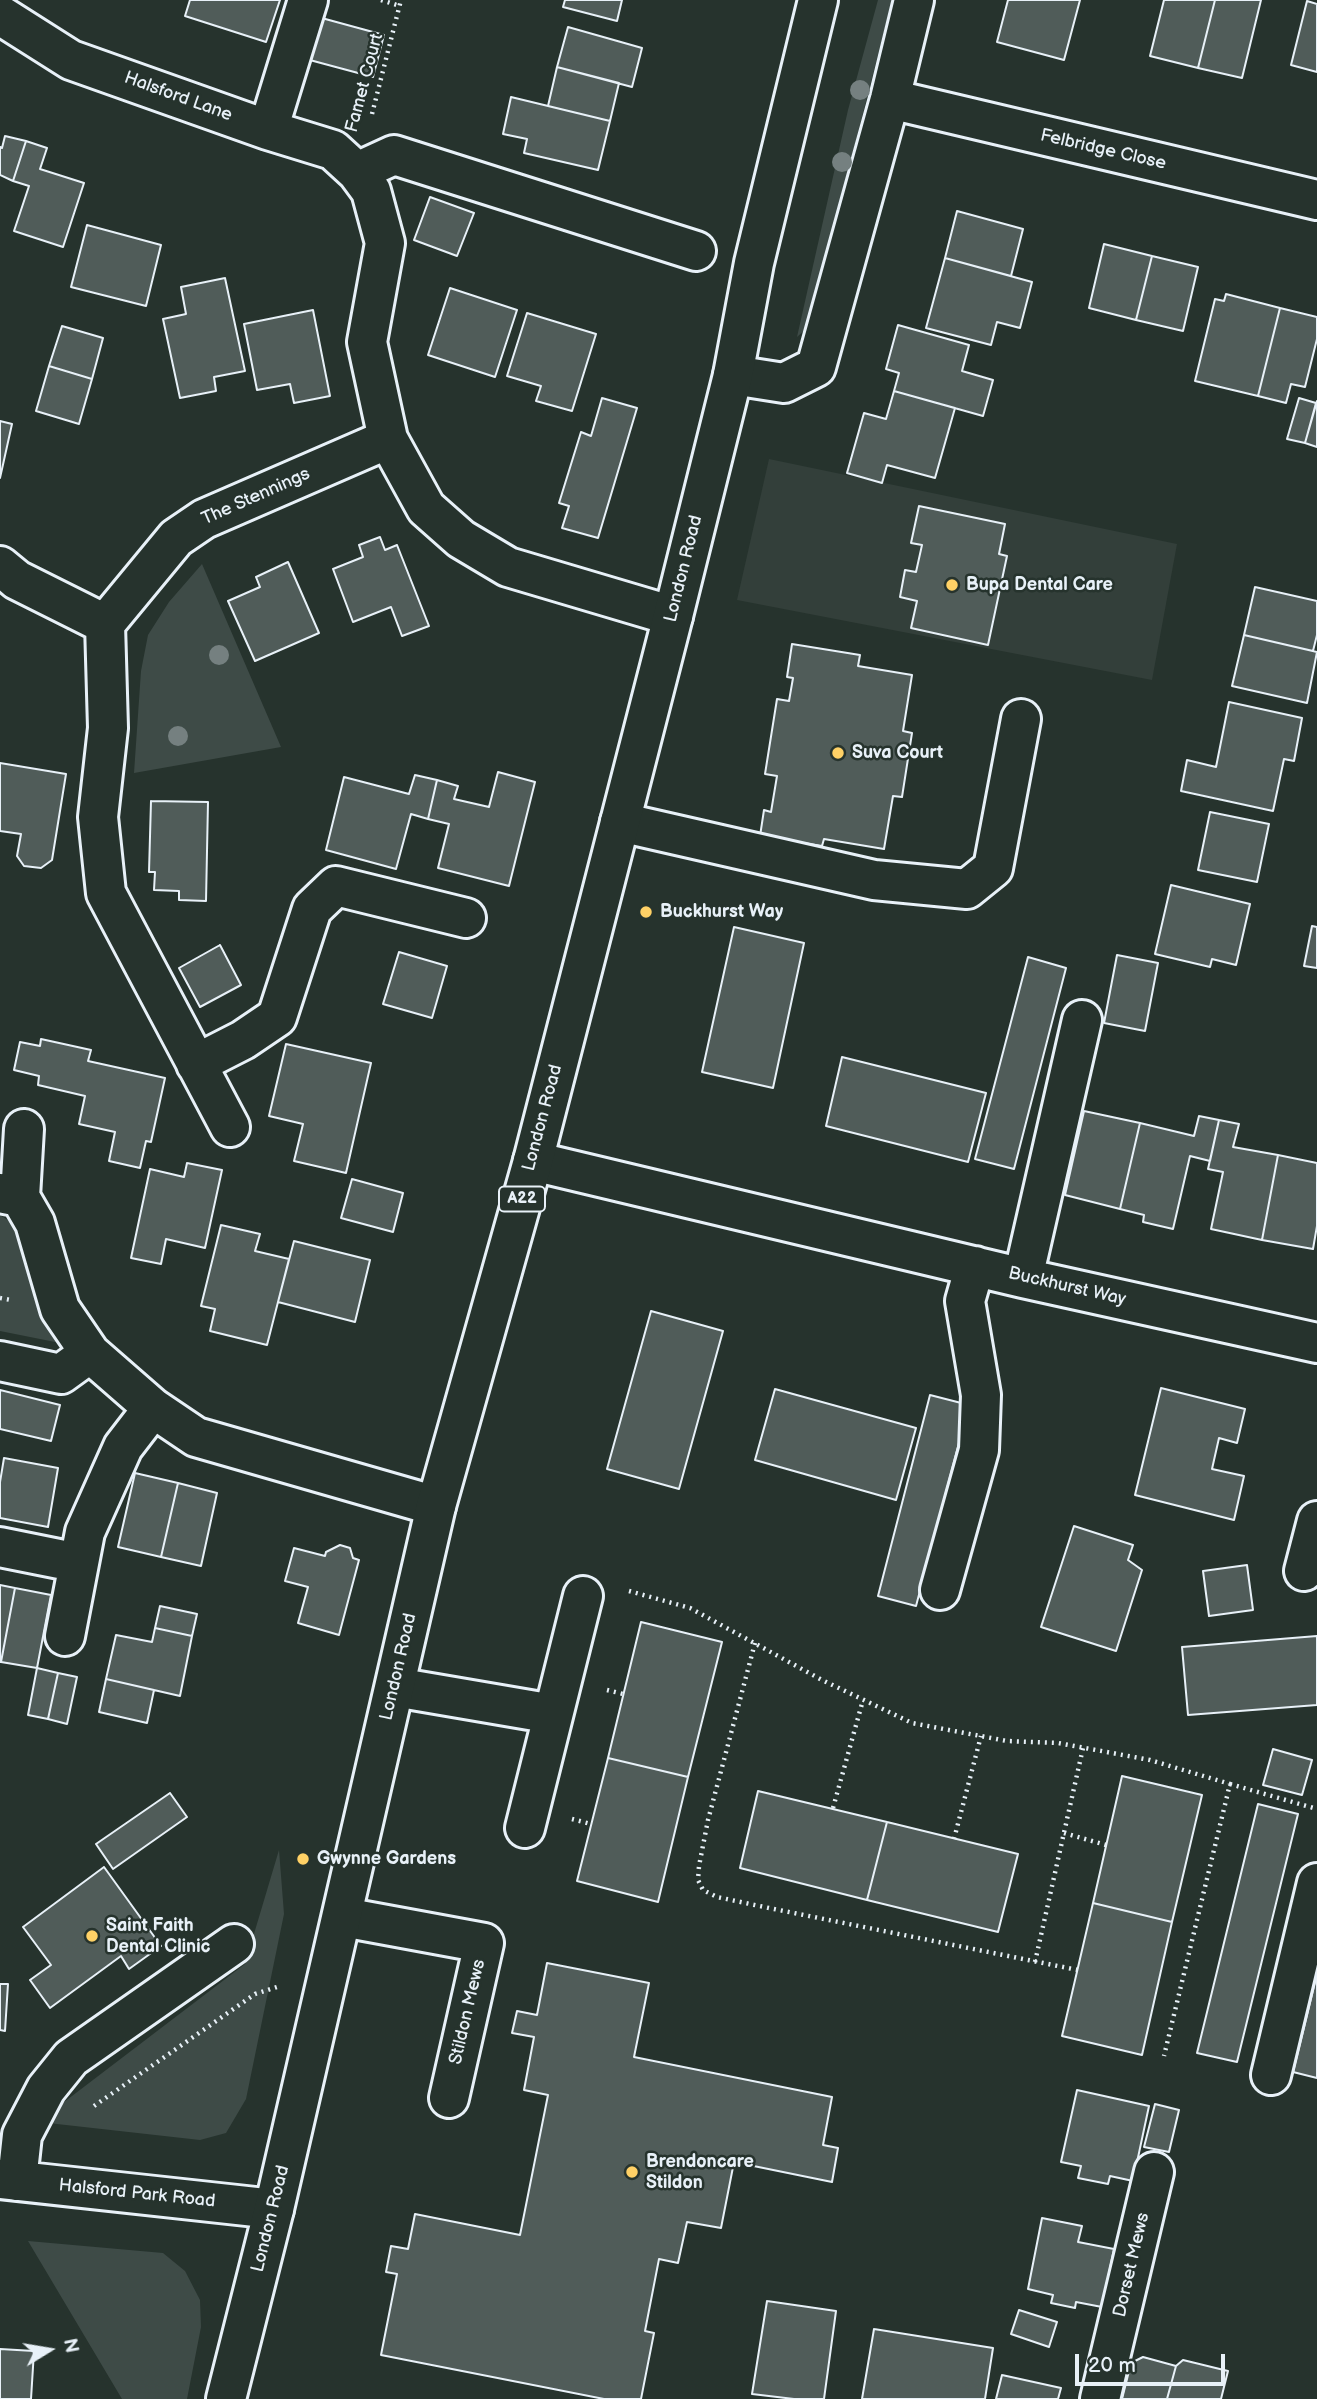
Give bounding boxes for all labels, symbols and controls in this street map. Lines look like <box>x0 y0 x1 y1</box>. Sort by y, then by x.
street label: Famet Court <box>341 31 389 135</box>
street label: Halsford Lane <box>121 67 235 127</box>
street label: Felbridge Close <box>1038 125 1168 175</box>
street label: The Stennings <box>198 463 314 531</box>
street label: London Road <box>660 513 708 625</box>
place label: Bupa Dental Care <box>966 574 1113 596</box>
marker: Bupa Dental Care <box>944 577 960 593</box>
place label: Suva Court <box>852 742 943 764</box>
marker: Suva Court <box>830 745 846 761</box>
place label: Buckhurst Way <box>660 901 783 923</box>
marker: Buckhurst Way <box>638 904 654 920</box>
street label: London Road <box>518 1062 568 1174</box>
road number: A22 <box>499 1186 545 1212</box>
street label: Buckhurst Way <box>1006 1263 1128 1311</box>
street label: London Road <box>376 1611 422 1723</box>
place label: Gwynne Gardens <box>317 1848 456 1870</box>
marker: Gwynne Gardens <box>295 1851 311 1867</box>
place label: Saint Faith Dental Clinic <box>106 1915 210 1958</box>
marker: Saint Faith Dental Clinic <box>84 1928 100 1944</box>
street label: Stildon Mews <box>445 1957 491 2067</box>
place label: Brendoncare Stildon <box>646 2151 754 2194</box>
street label: London Road <box>247 2163 295 2275</box>
marker: Brendoncare Stildon <box>624 2164 640 2180</box>
street label: Halsford Park Road <box>58 2175 216 2213</box>
street label: Dorset Mews <box>1109 2211 1155 2319</box>
north arrow <box>14 2315 84 2385</box>
text: N <box>57 2337 83 2355</box>
scale bar <box>1079 2340 1230 2384</box>
text: 20 m <box>1088 2353 1136 2378</box>

